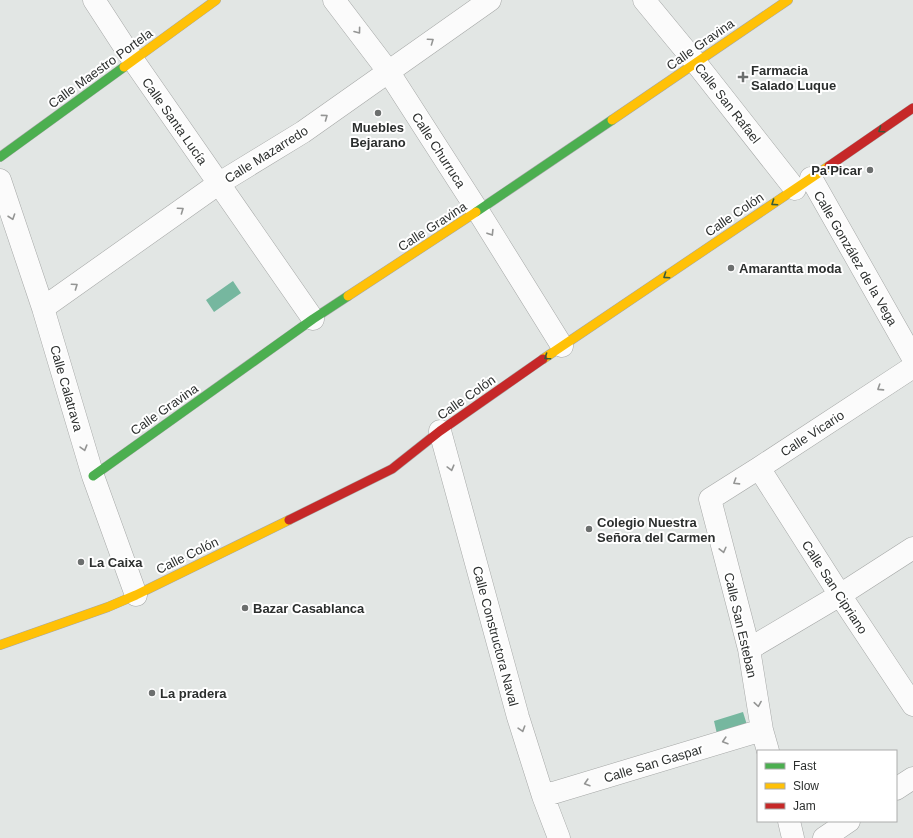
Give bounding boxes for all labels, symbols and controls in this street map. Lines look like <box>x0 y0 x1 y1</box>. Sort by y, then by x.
street label: Calle Gravina <box>664 15 737 73</box>
street label: Calle Maestro Portela <box>45 25 156 111</box>
one-way arrow <box>353 27 360 34</box>
one-way arrow <box>427 38 434 46</box>
street label: Calle San Rafael <box>692 60 764 146</box>
place label: Farmacia Salado Luque <box>751 63 836 93</box>
marker: Farmacia Salado Luque <box>738 72 748 82</box>
street label: Calle Santa Lucía <box>139 75 211 168</box>
marker: Muebles Bejarano <box>373 108 383 118</box>
street label: Calle Churruca <box>409 110 469 191</box>
one-way arrow <box>321 114 328 121</box>
place label: Muebles Bejarano <box>350 120 406 150</box>
street label: Calle Mazarredo <box>222 123 311 186</box>
one-way arrow <box>878 125 885 133</box>
place label: Pa'Picar <box>811 163 862 178</box>
marker: Pa'Picar <box>865 165 875 175</box>
street label: Calle González de la Vega <box>811 188 901 329</box>
street label: Calle Colón <box>702 189 766 239</box>
street label: Calle Gravina <box>395 198 470 254</box>
one-way arrow <box>771 198 778 206</box>
one-way arrow <box>177 207 184 215</box>
one-way arrow <box>8 213 16 220</box>
one-way arrow <box>487 229 494 236</box>
place label: Amarantta moda <box>739 261 842 276</box>
marker: Amarantta moda <box>726 263 736 273</box>
one-way arrow <box>663 271 670 279</box>
one-way arrow <box>71 283 78 291</box>
street label: Calle Calatrava <box>47 343 86 434</box>
one-way arrow <box>544 352 551 359</box>
street label: Calle Colón <box>434 372 498 423</box>
street label: Calle Gravina <box>128 380 201 438</box>
one-way arrow <box>878 383 885 390</box>
street label: Calle Vicario <box>778 407 847 460</box>
one-way arrow <box>79 444 88 451</box>
one-way arrow <box>446 465 454 472</box>
one-way arrow <box>733 478 740 485</box>
place label: Colegio Nuestra Señora del Carmen <box>597 515 716 545</box>
marker: Colegio Nuestra Señora del Carmen <box>584 524 594 534</box>
street label: Calle Colón <box>154 534 221 577</box>
street label: Calle San Cipriano <box>799 538 870 637</box>
one-way arrow <box>718 546 727 553</box>
place label: La Caixa <box>89 555 143 570</box>
marker: La Caixa <box>76 557 86 567</box>
street label: Calle Constructora Naval <box>470 564 521 708</box>
street label: Calle San Esteban <box>721 571 760 679</box>
place label: Bazar Casablanca <box>253 601 365 616</box>
marker: Bazar Casablanca <box>240 603 250 613</box>
place label: La pradera <box>160 686 227 701</box>
marker: La pradera <box>147 688 157 698</box>
one-way arrow <box>753 701 762 707</box>
one-way arrow <box>517 725 526 732</box>
one-way arrow <box>721 736 728 745</box>
street label: Calle San Gaspar <box>602 741 705 786</box>
legend <box>757 750 897 822</box>
text: Fast <box>793 759 817 773</box>
one-way arrow <box>584 778 591 787</box>
text: Slow <box>793 779 819 793</box>
text: Jam <box>793 799 816 813</box>

